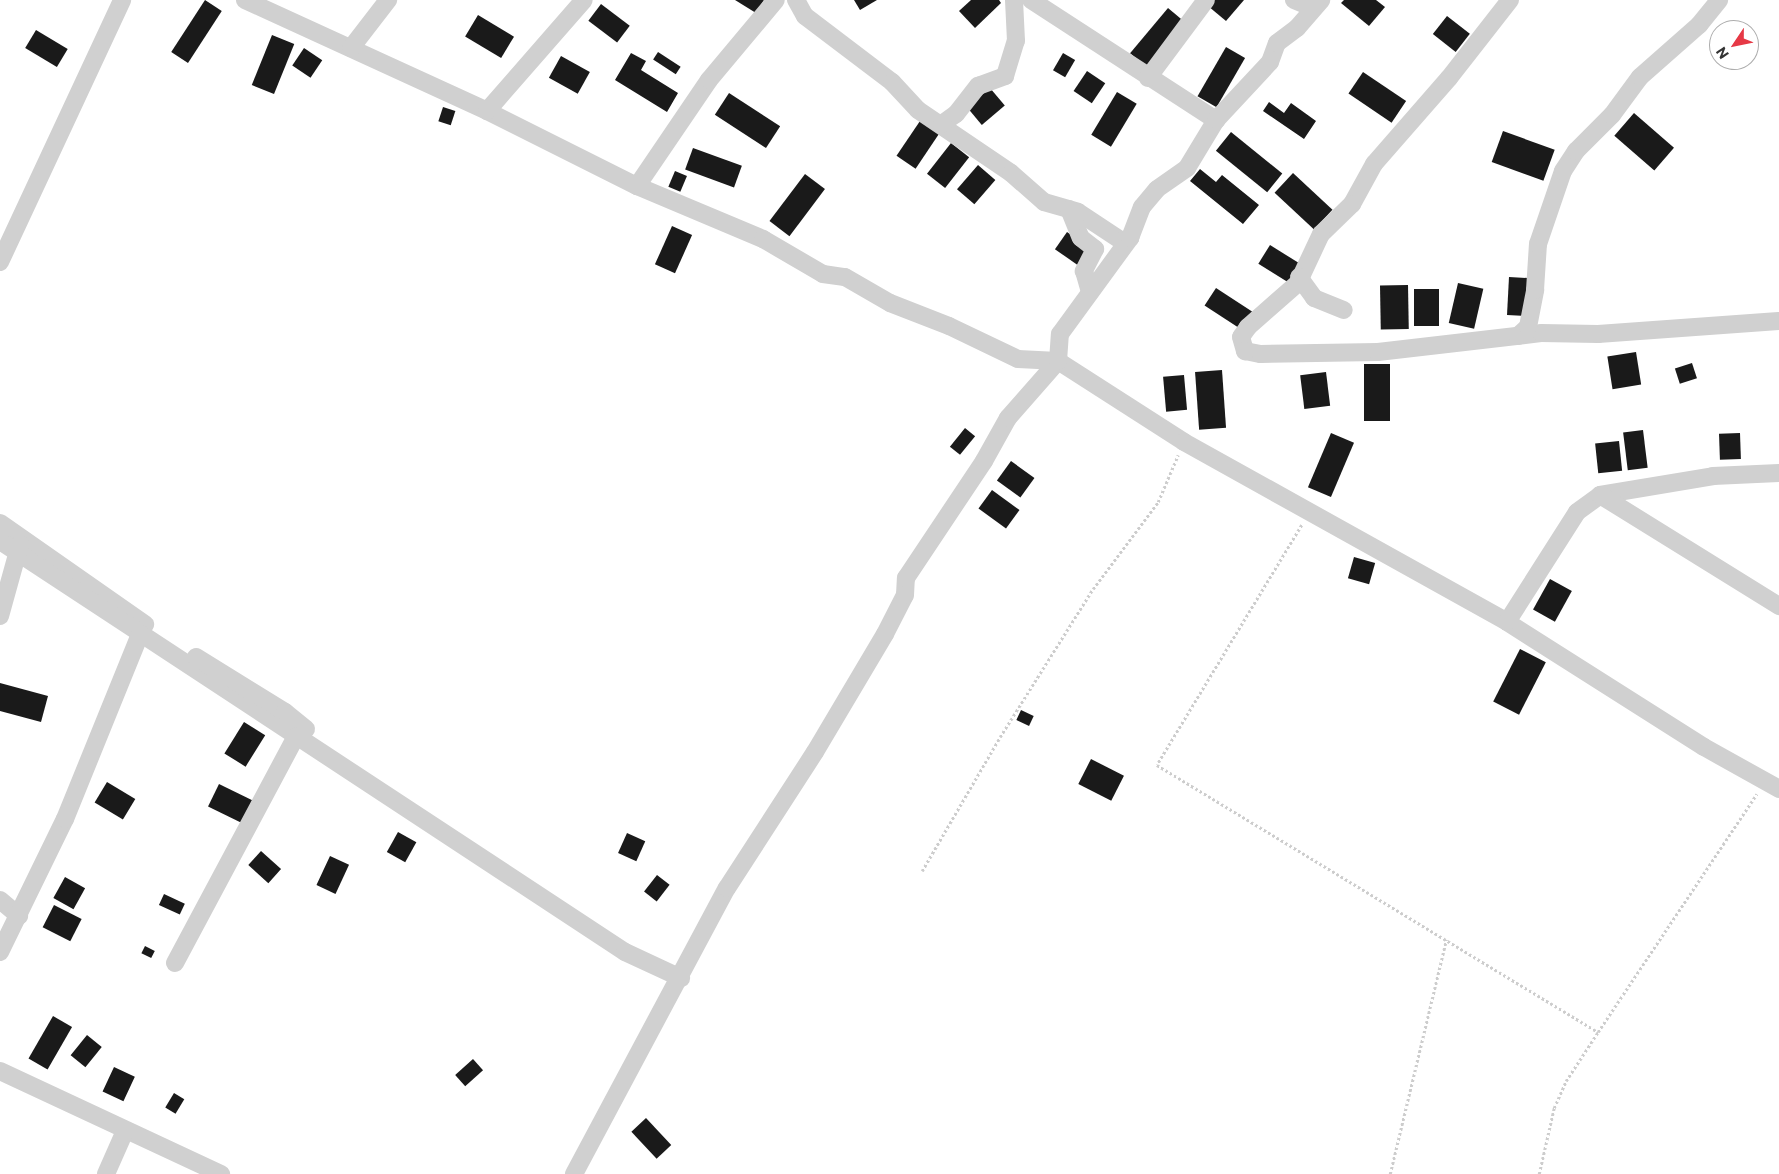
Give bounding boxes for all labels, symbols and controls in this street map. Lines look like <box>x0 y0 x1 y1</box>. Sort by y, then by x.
north arrow <box>1709 20 1759 70</box>
text: N <box>1712 44 1732 62</box>

